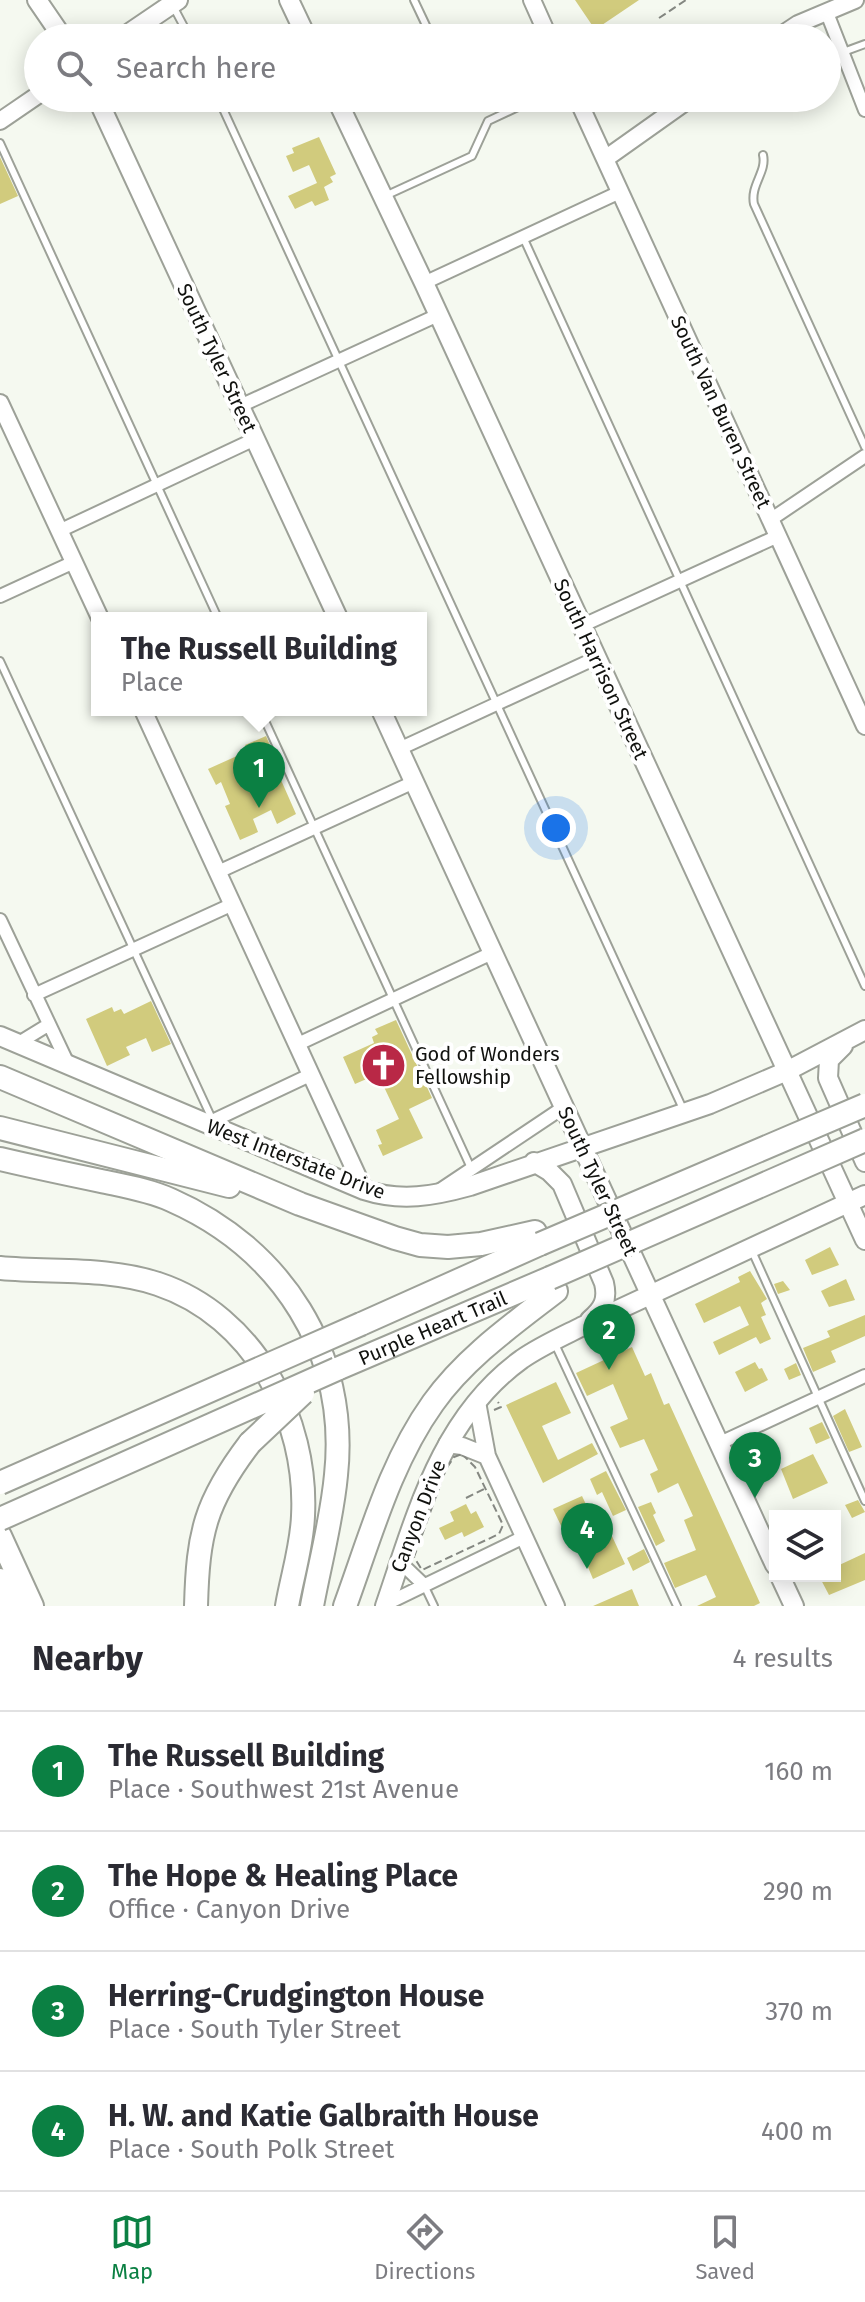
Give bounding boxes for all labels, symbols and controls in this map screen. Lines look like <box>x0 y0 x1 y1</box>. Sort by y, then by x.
search box <box>24 24 841 112</box>
icon: search <box>52 46 96 90</box>
text: Search here <box>116 50 276 86</box>
street label: South Tyler Street <box>172 280 262 437</box>
street label: South Van Buren Street <box>666 312 777 513</box>
street label: South Harrison Street <box>549 575 654 764</box>
popup <box>91 612 427 716</box>
text: The Russell Building <box>121 631 397 667</box>
text: Place <box>121 667 183 698</box>
pin: 1 <box>233 742 285 808</box>
your location <box>536 808 576 848</box>
church icon: God of Wonders Fellowship <box>360 1041 408 1089</box>
place label: God of Wonders Fellowship <box>415 1042 560 1089</box>
street label: South Tyler Street <box>553 1103 643 1260</box>
street label: West Interstate Drive <box>203 1114 389 1204</box>
street label: Purple Heart Trail <box>355 1286 511 1370</box>
pin: 2 <box>583 1304 635 1370</box>
pin: 3 <box>729 1432 781 1498</box>
street label: Canyon Drive <box>386 1456 450 1576</box>
pin: 4 <box>561 1503 613 1569</box>
map controls <box>769 1510 841 1582</box>
button: layers <box>769 1510 841 1582</box>
text: Nearby <box>32 1638 143 1679</box>
text: 4 results <box>732 1643 833 1674</box>
text: The Russell Building <box>108 1738 384 1774</box>
text: 1 <box>52 1756 64 1787</box>
text: 160 m <box>764 1756 833 1787</box>
text: Place · Southwest 21st Avenue <box>108 1774 459 1805</box>
text: The Hope & Healing Place <box>108 1858 458 1894</box>
text: 2 <box>51 1876 65 1907</box>
text: 290 m <box>763 1876 833 1907</box>
text: Office · Canyon Drive <box>108 1894 350 1925</box>
text: Herring-Crudgington House <box>108 1978 484 2014</box>
text: 3 <box>51 1996 65 2027</box>
text: 370 m <box>765 1996 833 2027</box>
text: Place · South Tyler Street <box>108 2014 401 2045</box>
text: H. W. and Katie Galbraith House <box>108 2098 539 2134</box>
text: 4 <box>51 2116 65 2147</box>
text: 400 m <box>761 2116 833 2147</box>
text: Place · South Polk Street <box>108 2134 394 2165</box>
tab: Map <box>110 2210 154 2285</box>
tab: Directions <box>374 2210 475 2285</box>
tab: Saved <box>695 2210 755 2285</box>

